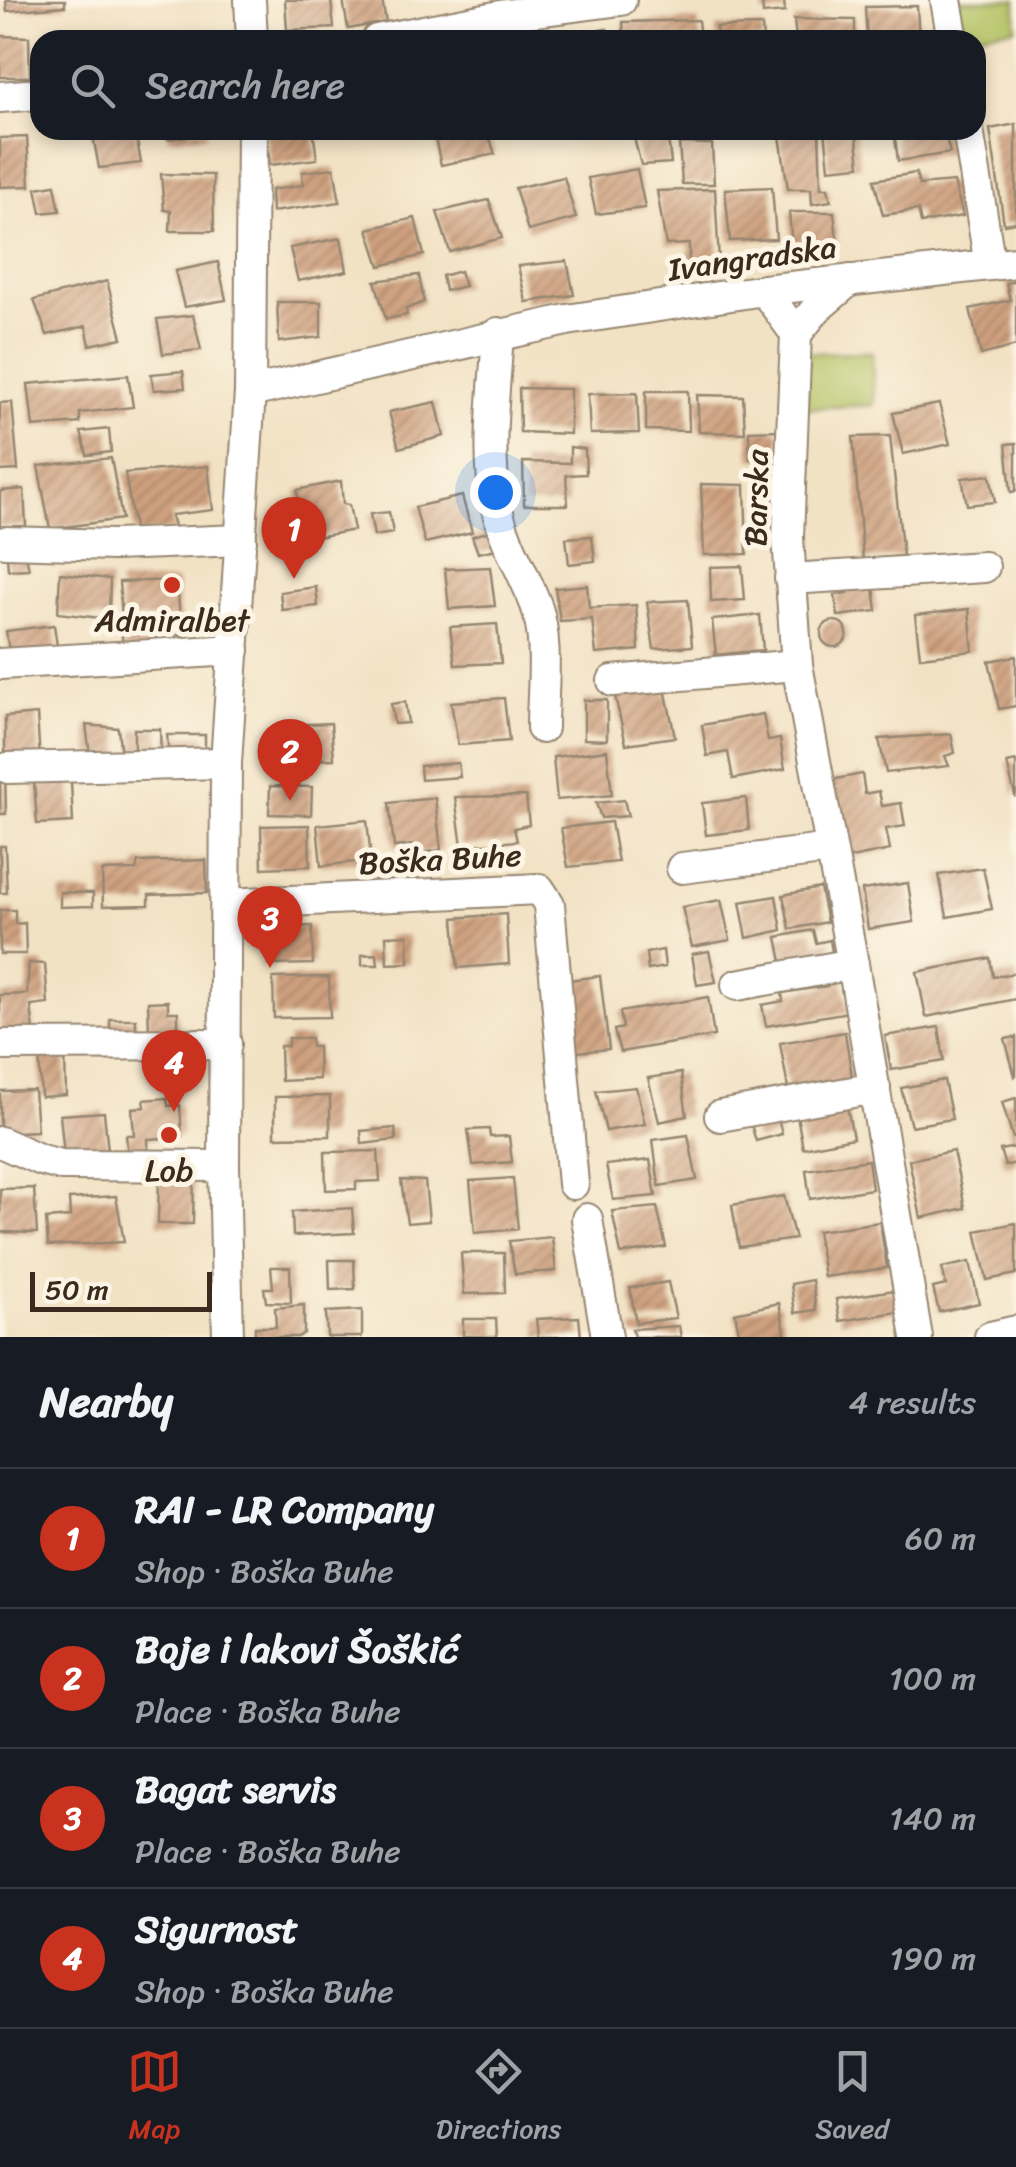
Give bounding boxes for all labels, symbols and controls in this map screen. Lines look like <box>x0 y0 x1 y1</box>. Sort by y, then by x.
search box <box>30 30 986 140</box>
text: Search here <box>145 52 345 119</box>
icon: search <box>65 58 120 113</box>
street label: Ivangradska <box>663 218 840 299</box>
street label: Barska <box>727 448 786 547</box>
your location <box>470 467 521 518</box>
pin: 1 <box>262 496 326 579</box>
marker: Admiralbet <box>161 574 183 596</box>
place label: Admiralbet <box>94 592 251 649</box>
pin: 2 <box>258 718 322 801</box>
street label: Boška Buhe <box>357 827 523 892</box>
pin: 3 <box>238 886 302 968</box>
pin: 4 <box>142 1030 206 1112</box>
marker: Lob <box>158 1124 180 1146</box>
place label: Lob <box>145 1142 193 1199</box>
text: 50 m <box>45 1265 109 1314</box>
scale bar <box>30 1267 212 1312</box>
text: Nearby <box>40 1365 173 1439</box>
text: 4 results <box>848 1374 976 1431</box>
text: RAI - LR Company <box>135 1476 434 1543</box>
text: 1 <box>66 1510 79 1567</box>
text: 60 m <box>905 1510 976 1567</box>
text: Shop · Boška Buhe <box>135 1543 394 1600</box>
text: Boje i lakovi Šoškić <box>135 1616 458 1683</box>
text: 2 <box>63 1650 82 1707</box>
text: 100 m <box>889 1650 976 1707</box>
text: Place · Boška Buhe <box>135 1683 401 1740</box>
text: Bagat servis <box>135 1756 336 1823</box>
text: 3 <box>64 1790 81 1847</box>
text: 140 m <box>889 1790 976 1847</box>
text: Place · Boška Buhe <box>135 1823 401 1880</box>
text: Sigurnost <box>135 1896 298 1963</box>
text: 4 <box>62 1930 83 1987</box>
text: 190 m <box>890 1930 976 1987</box>
text: Shop · Boška Buhe <box>135 1963 394 2020</box>
tab: Map <box>127 2044 182 2153</box>
tab: Directions <box>436 2044 561 2153</box>
tab: Saved <box>815 2044 889 2153</box>

